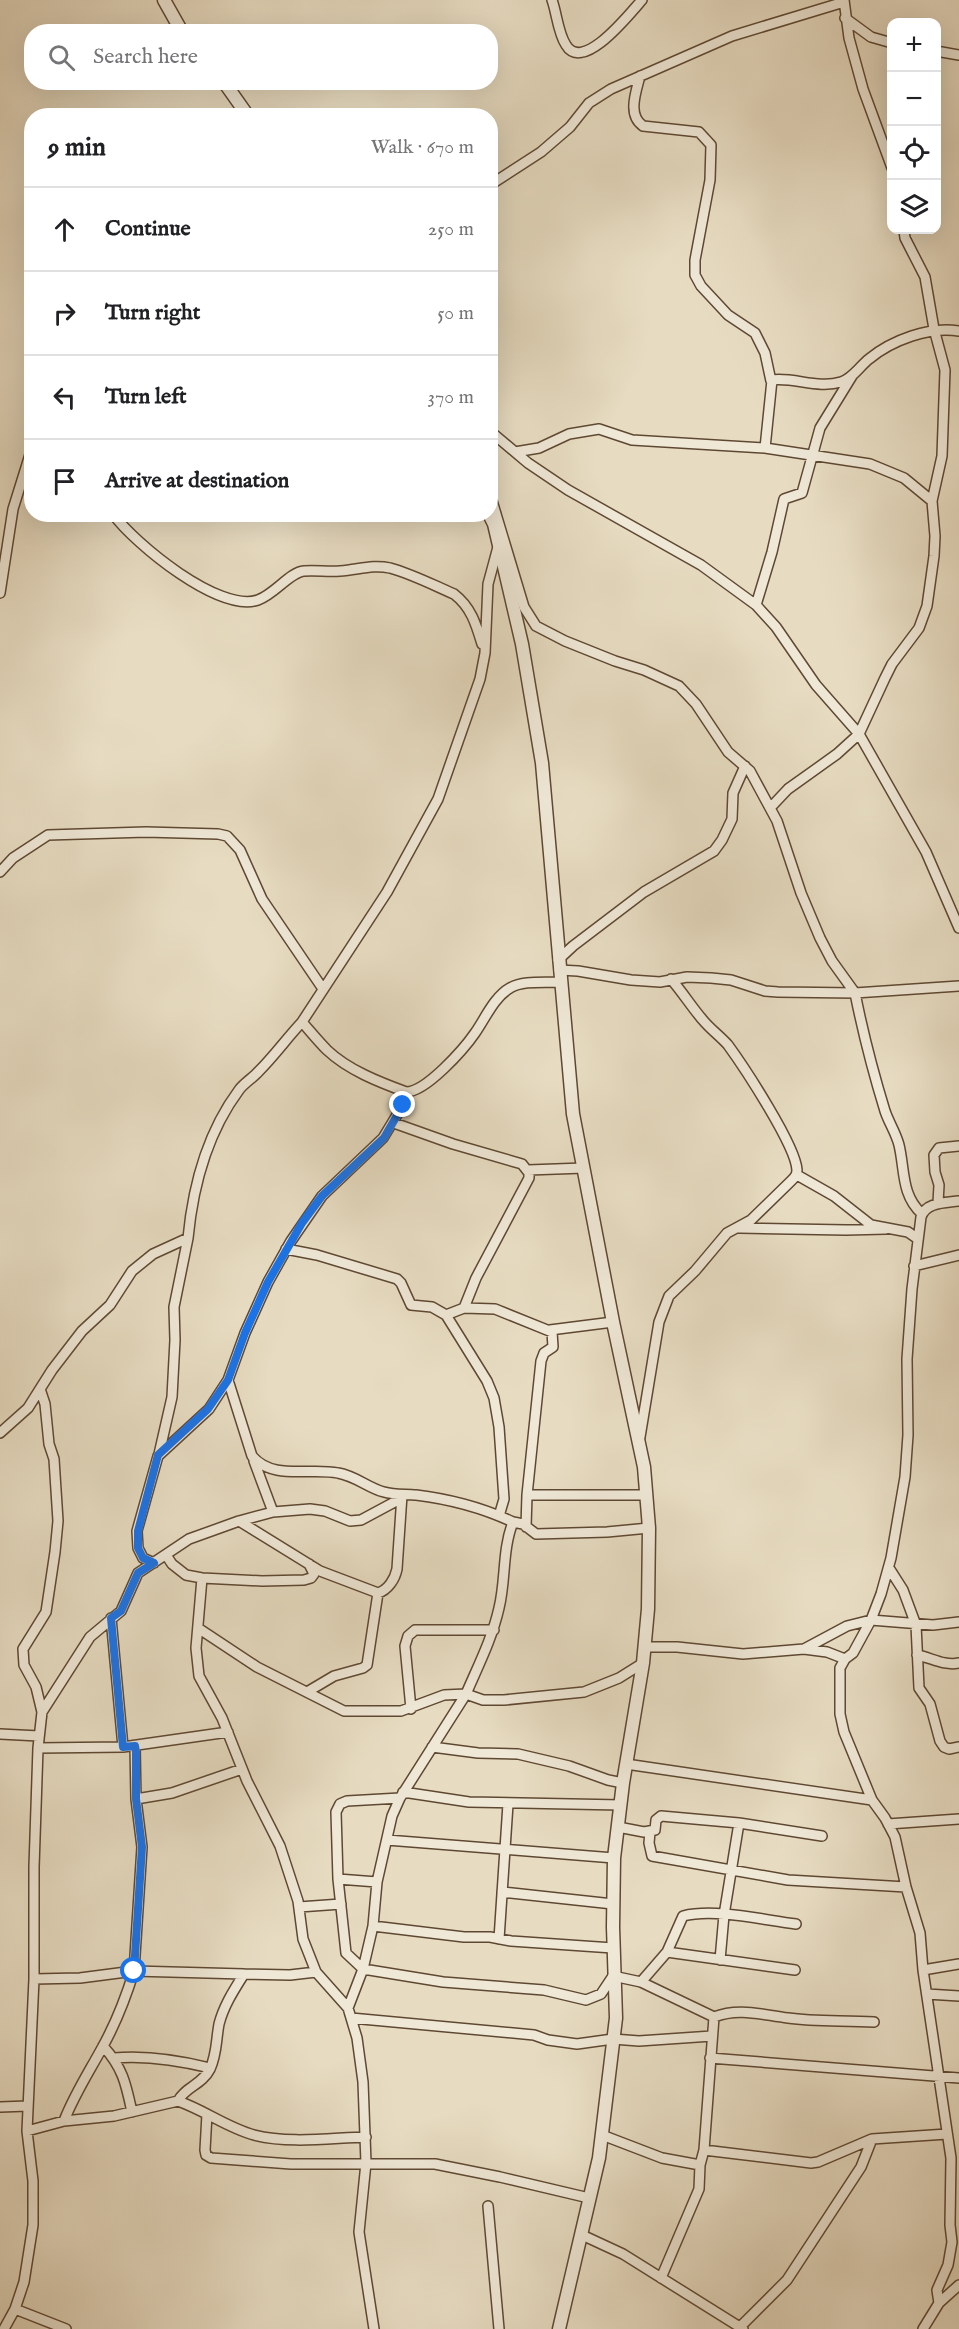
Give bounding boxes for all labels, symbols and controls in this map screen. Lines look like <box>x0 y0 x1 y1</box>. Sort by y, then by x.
map controls <box>887 18 941 234</box>
button: + <box>887 18 941 72</box>
search box <box>24 24 498 90</box>
icon: search <box>45 41 78 74</box>
text: Search here <box>93 43 198 71</box>
button: − <box>887 72 941 126</box>
button: locate <box>887 126 941 180</box>
text: 9 min <box>48 131 106 164</box>
text: Walk · 670 m <box>371 135 474 160</box>
button: layers <box>887 180 941 234</box>
icon: ahead <box>48 213 81 246</box>
text: Continue <box>105 215 191 243</box>
text: 250 m <box>428 217 474 242</box>
icon: right <box>48 297 81 330</box>
text: Turn right <box>105 299 200 327</box>
text: 50 m <box>437 301 474 326</box>
icon: left <box>48 381 81 414</box>
text: Turn left <box>105 383 187 411</box>
text: 370 m <box>428 385 474 410</box>
icon: arrive <box>48 465 81 498</box>
text: Arrive at destination <box>105 467 289 495</box>
route end <box>389 1091 415 1117</box>
route start <box>120 1957 146 1983</box>

